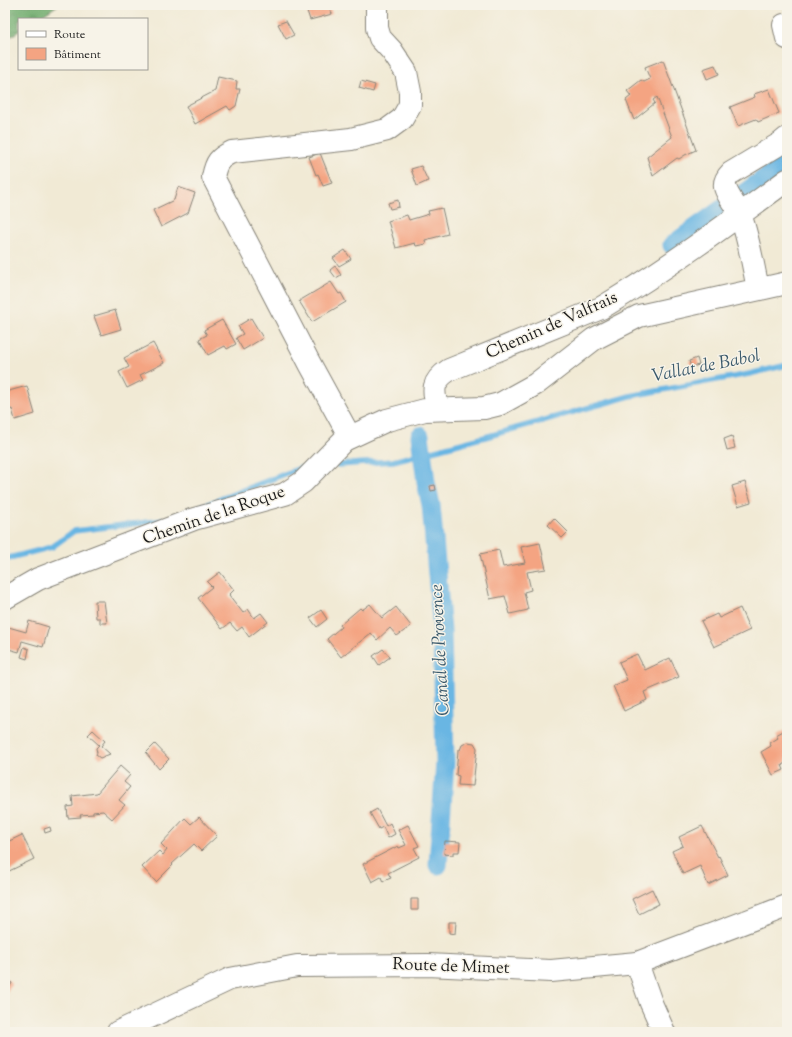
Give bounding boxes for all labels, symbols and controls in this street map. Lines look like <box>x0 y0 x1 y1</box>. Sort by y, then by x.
legend <box>18 18 148 70</box>
text: Route <box>54 26 86 44</box>
text: Bâtiment <box>54 46 101 64</box>
street label: Chemin de Valfrais <box>482 286 622 366</box>
water label: Vallat de Babol <box>650 344 763 390</box>
street label: Chemin de la Roque <box>140 480 289 552</box>
water label: Canal de Provence <box>425 584 457 716</box>
street label: Route de Mimet <box>392 953 510 981</box>

